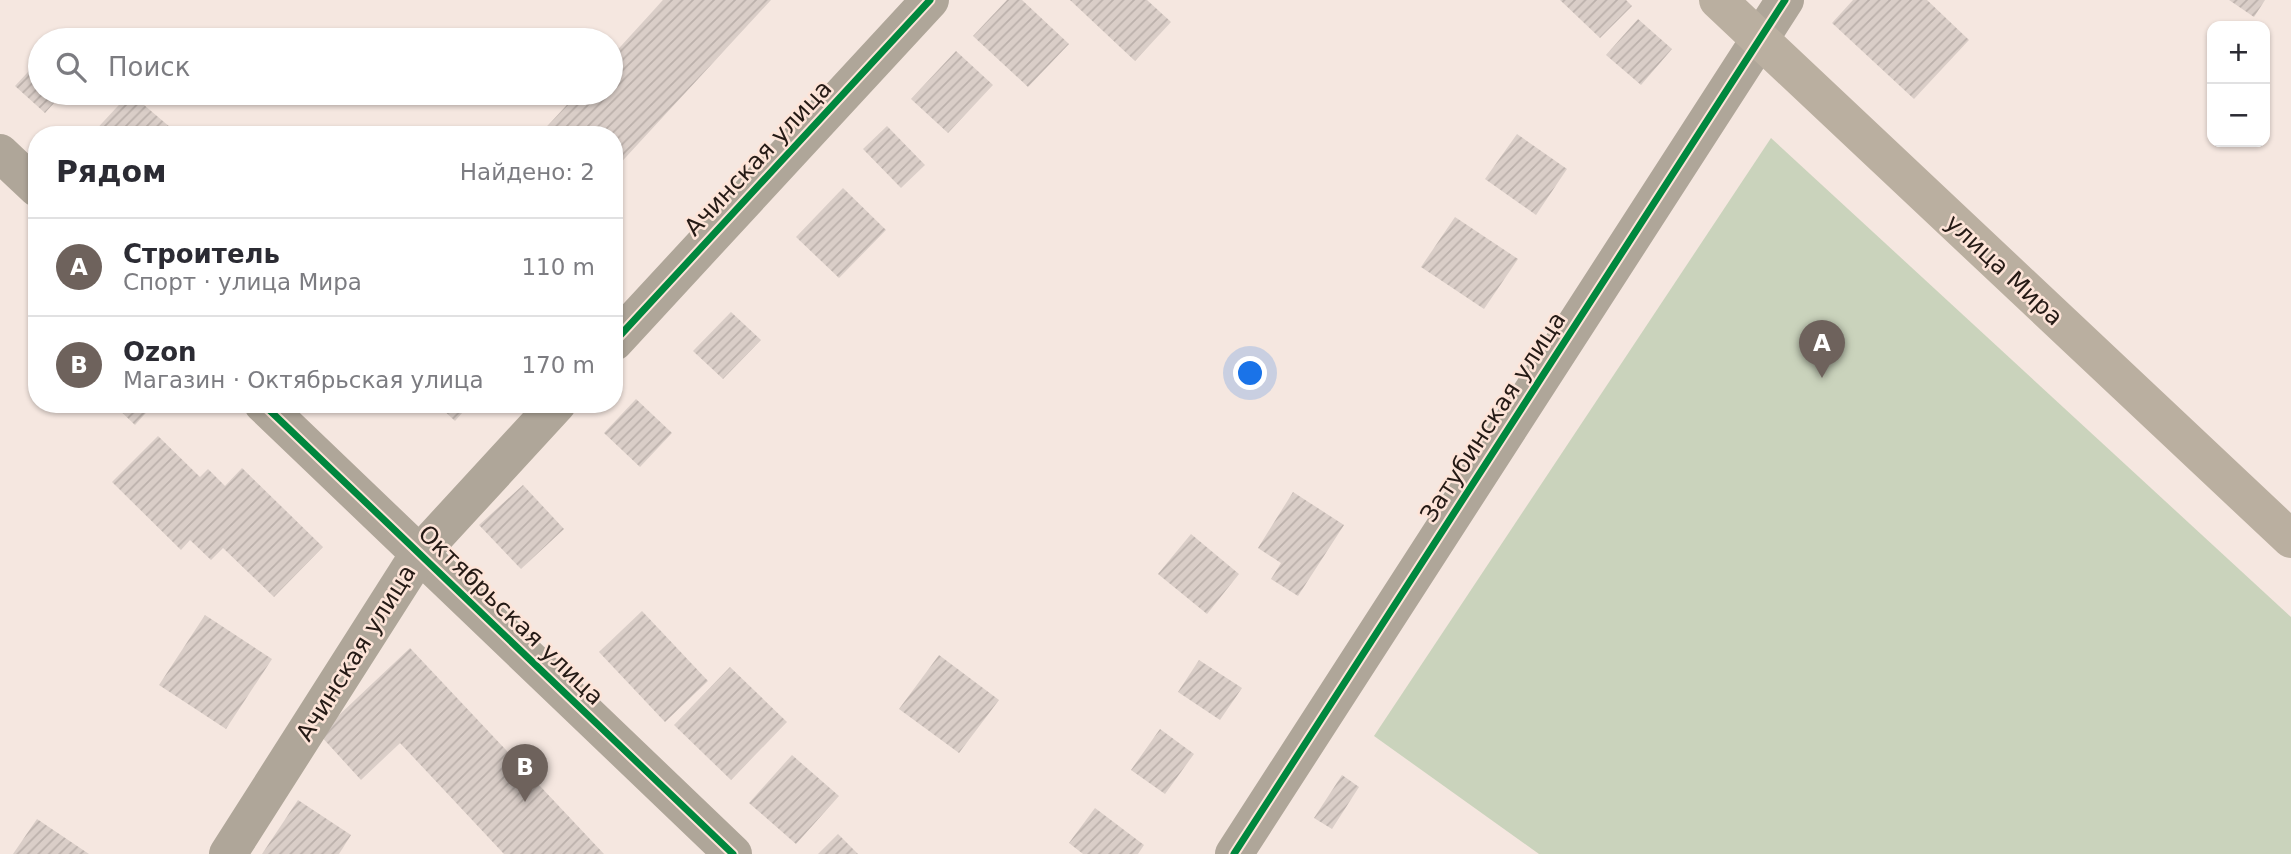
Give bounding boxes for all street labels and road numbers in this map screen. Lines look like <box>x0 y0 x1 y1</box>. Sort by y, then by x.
street label: Ачинская улица <box>679 74 837 242</box>
street label: улица Мира <box>1940 209 2068 331</box>
street label: Затубинская улица <box>1415 307 1571 527</box>
street label: Октябрьская улица <box>413 519 609 711</box>
street label: Ачинская улица <box>290 560 422 746</box>

